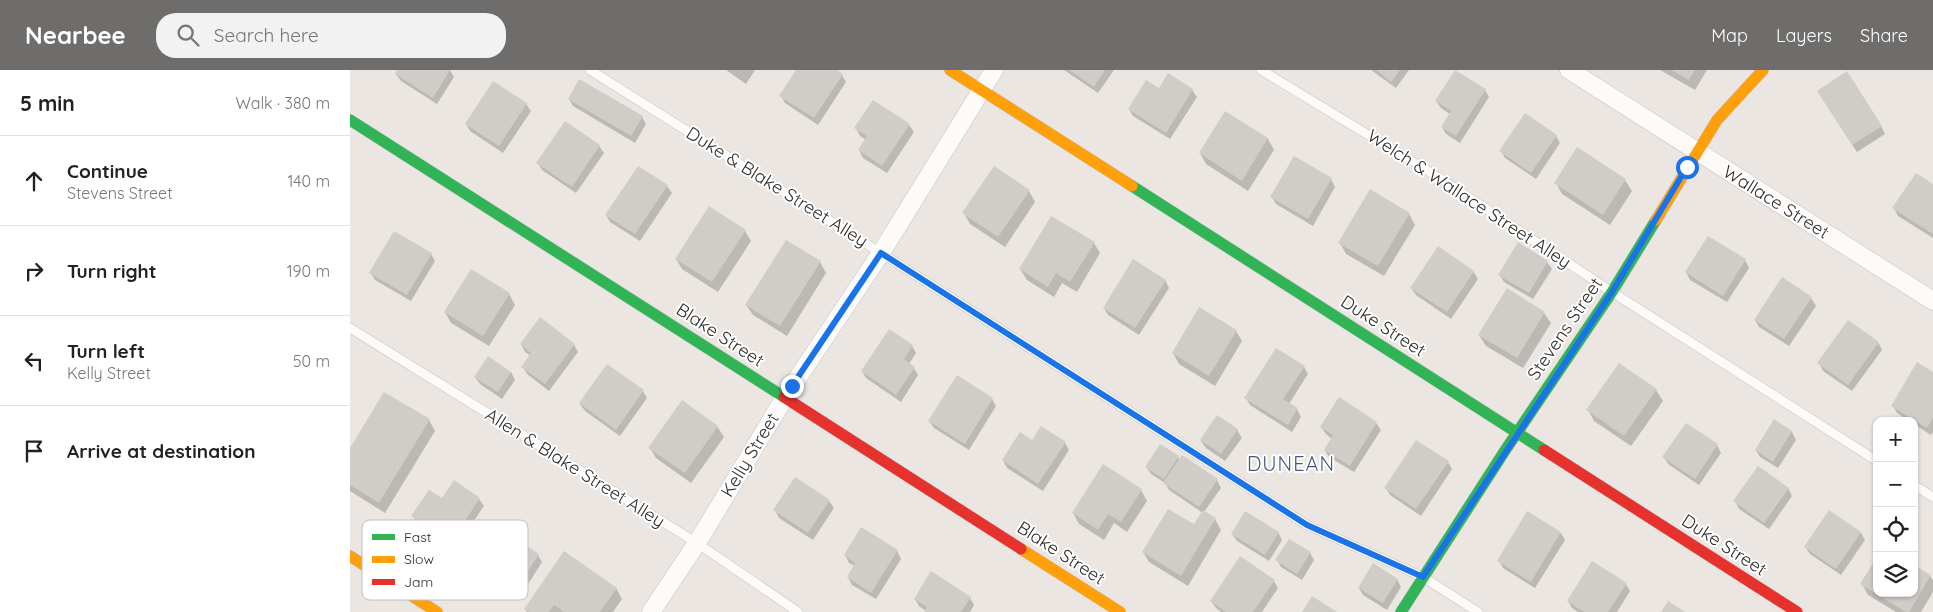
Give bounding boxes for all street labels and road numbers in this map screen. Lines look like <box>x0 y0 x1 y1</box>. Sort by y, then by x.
street label: Duke & Blake Street Alley <box>682 121 872 252</box>
street label: Welch & Wallace Street Alley <box>1363 124 1576 273</box>
street label: Wallace Street <box>1719 160 1834 243</box>
street label: Stevens Street <box>1522 273 1607 384</box>
street label: Duke Street <box>1336 290 1430 362</box>
street label: Blake Street <box>672 298 769 372</box>
street label: Allen & Blake Street Alley <box>481 403 669 532</box>
street label: Kelly Street <box>715 408 784 501</box>
street label: Duke Street <box>1677 509 1771 581</box>
street label: Blake Street <box>1013 516 1110 590</box>

